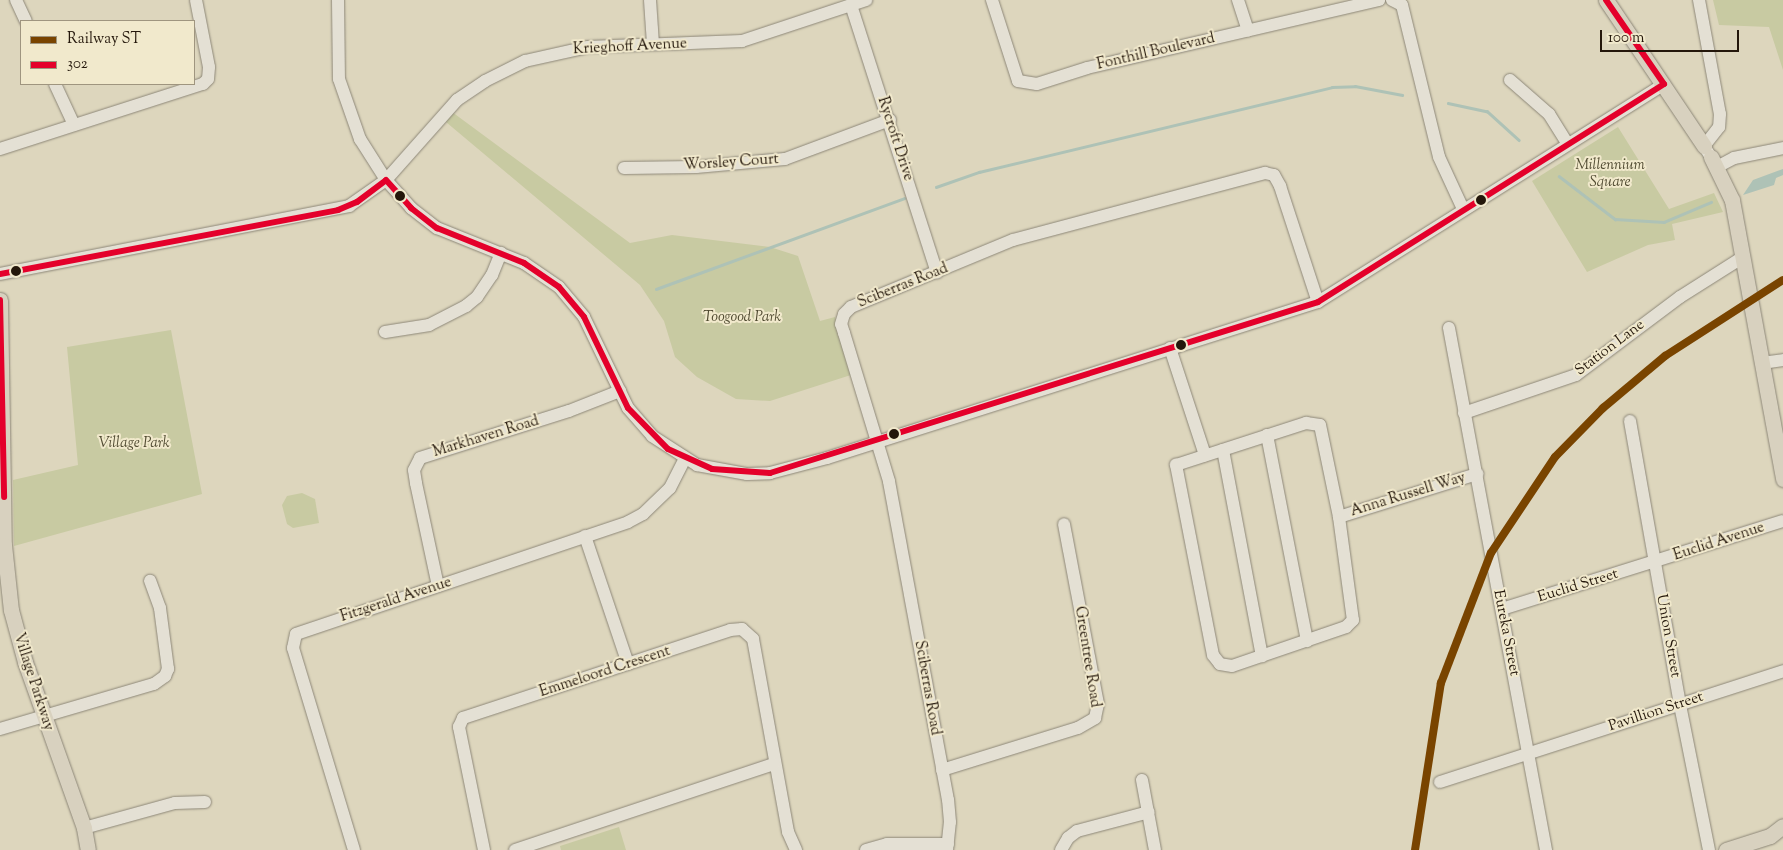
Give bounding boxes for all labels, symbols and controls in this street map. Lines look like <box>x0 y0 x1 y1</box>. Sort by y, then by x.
legend <box>20 20 195 85</box>
scale bar <box>1603 20 1742 52</box>
text: 100 m <box>1608 28 1644 49</box>
text: Railway ST <box>67 29 141 50</box>
street label: Fonthill Boulevard <box>1095 30 1217 74</box>
street label: Krieghoff Avenue <box>573 35 687 59</box>
text: 302 <box>67 54 88 75</box>
street label: Rycroft Drive <box>873 95 917 183</box>
street label: Worsley Court <box>683 151 779 175</box>
park label: Millennium Square <box>1575 156 1645 191</box>
unlabelled marker <box>395 191 405 201</box>
unlabelled marker <box>1476 195 1486 205</box>
street label: Sciberras Road <box>855 260 951 312</box>
unlabelled marker <box>11 266 21 276</box>
park label: Toogood Park <box>703 309 781 327</box>
street label: Station Lane <box>1572 316 1648 380</box>
unlabelled marker <box>1176 340 1186 350</box>
street label: Markhaven Road <box>431 412 541 462</box>
unlabelled marker <box>889 429 899 439</box>
park label: Village Park <box>98 435 170 453</box>
street label: Anna Russell Way <box>1348 469 1468 521</box>
street label: Euclid Avenue <box>1671 519 1767 565</box>
street label: Euclid Street <box>1536 565 1620 607</box>
street label: Fitzgerald Avenue <box>338 574 454 626</box>
street label: Eureka Street <box>1489 588 1523 678</box>
street label: Union Street <box>1652 593 1684 679</box>
street label: Greentree Road <box>1070 605 1104 709</box>
street label: Village Parkway <box>9 631 57 733</box>
street label: Sciberras Road <box>910 639 944 737</box>
street label: Emmeloord Crescent <box>537 642 673 702</box>
street label: Pavillion Street <box>1606 688 1706 736</box>

